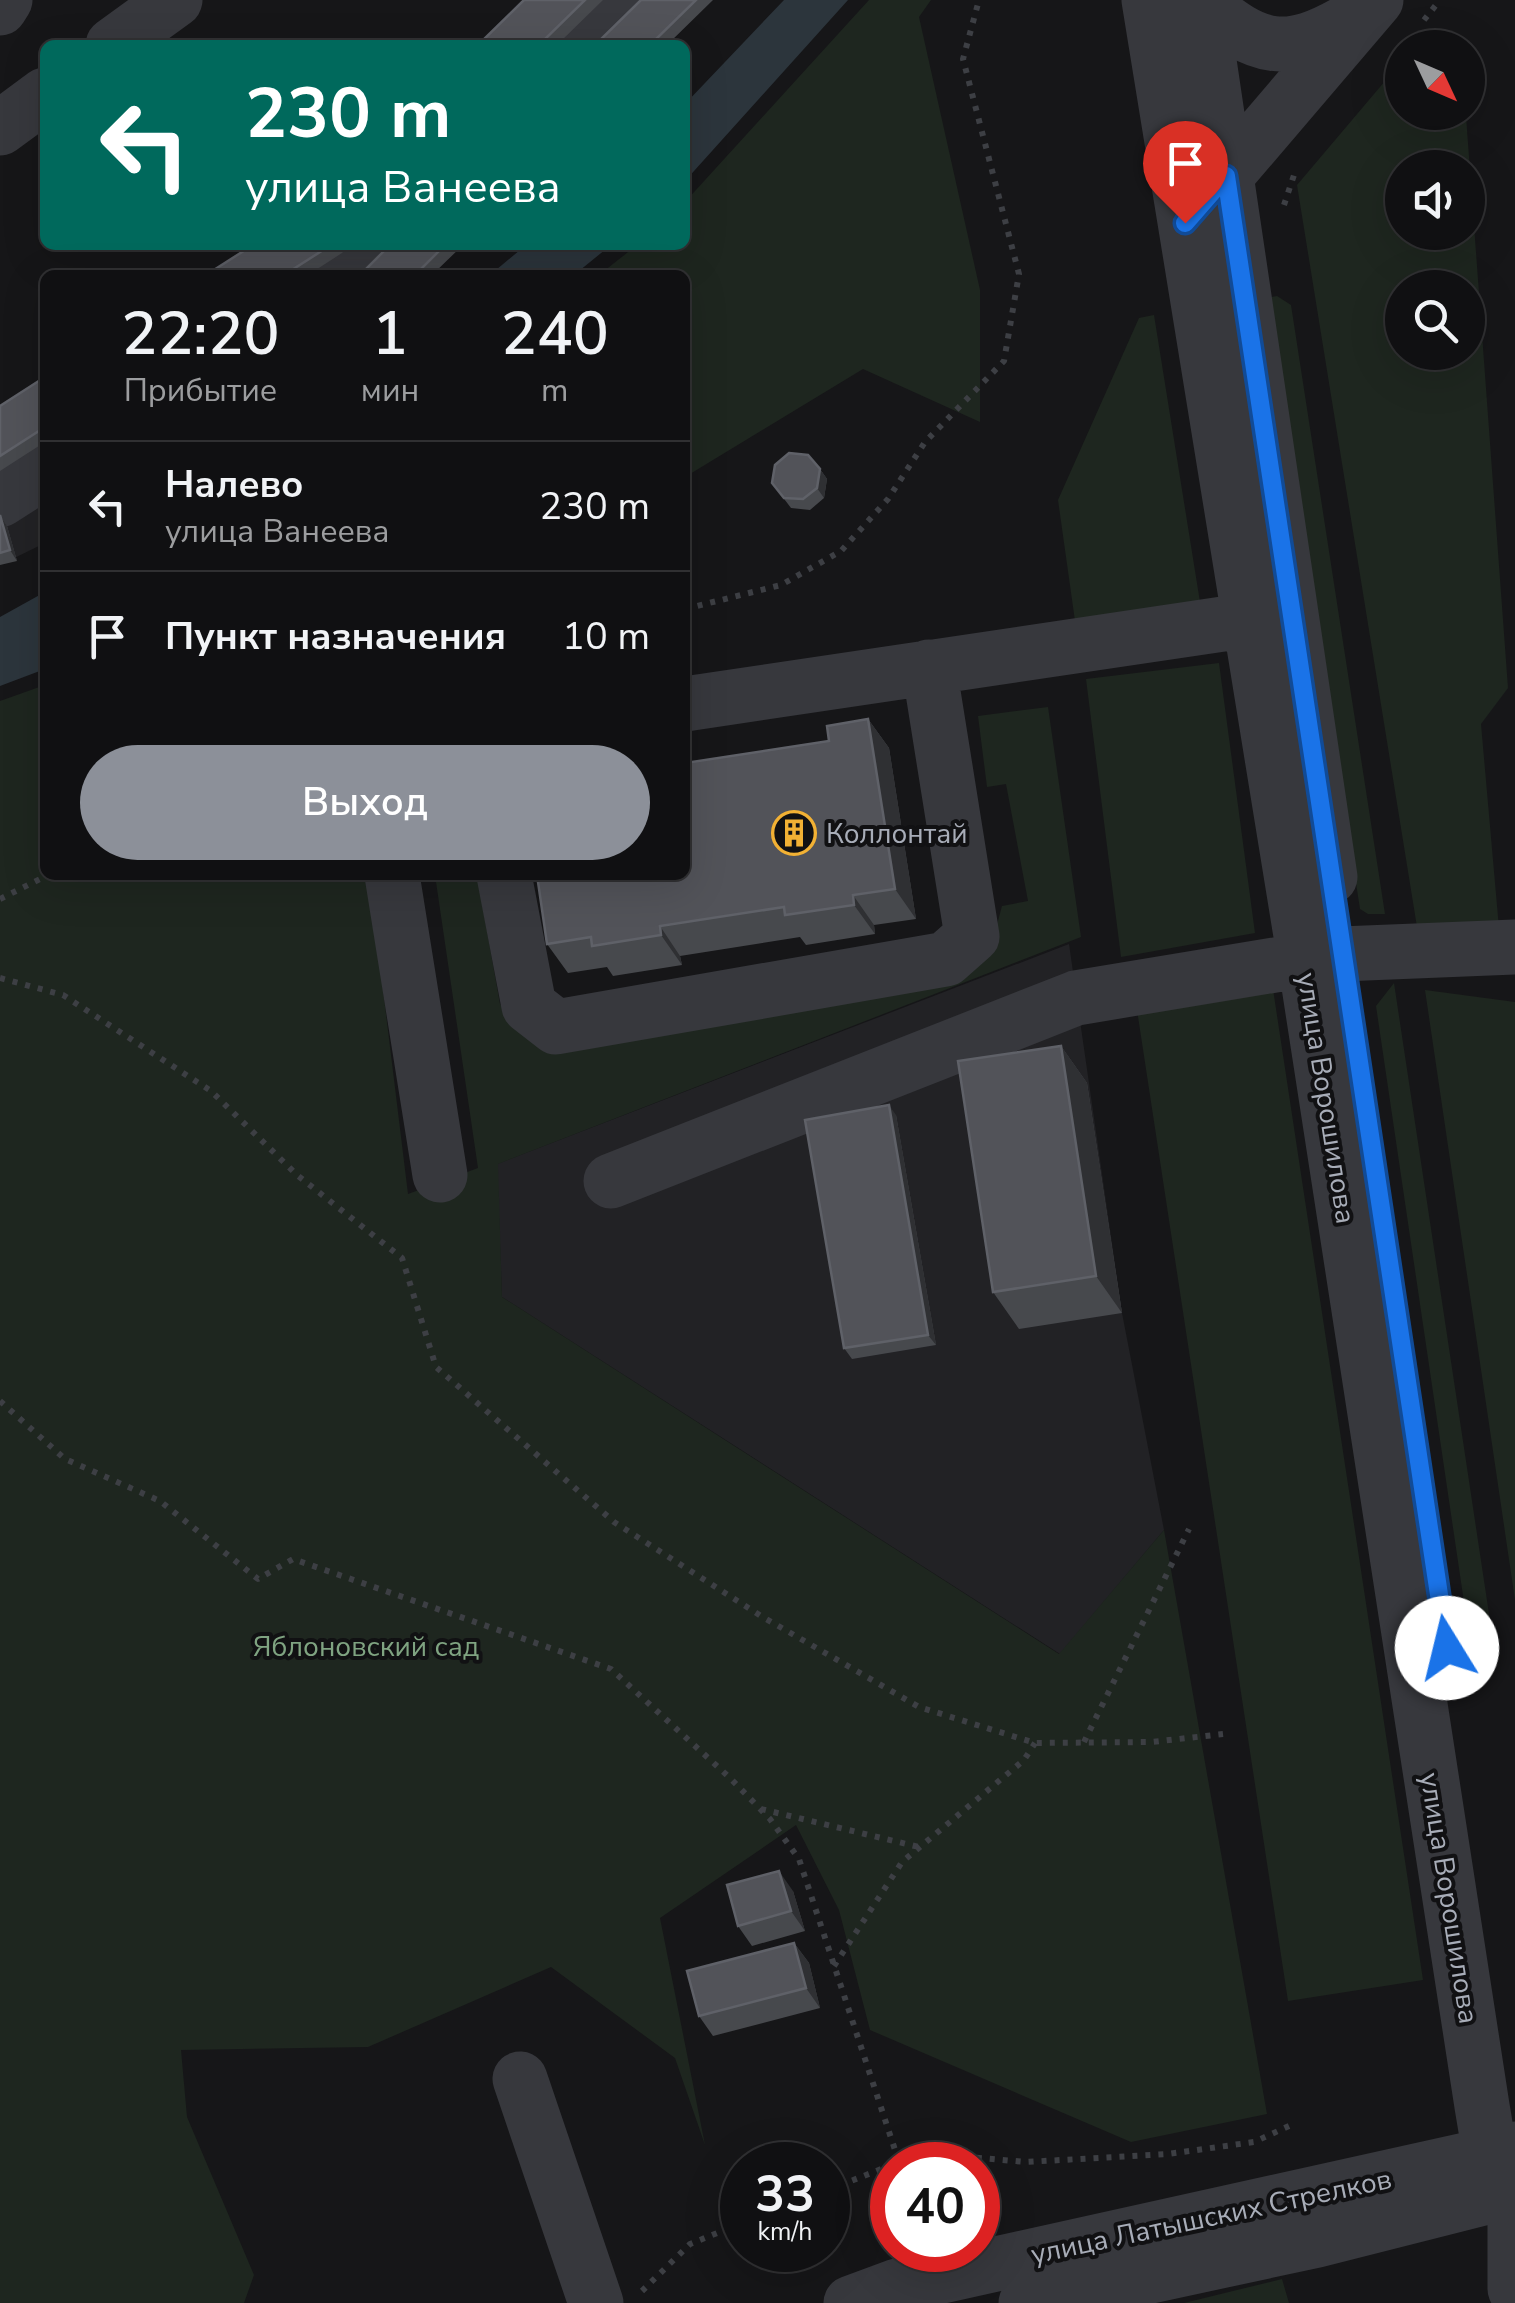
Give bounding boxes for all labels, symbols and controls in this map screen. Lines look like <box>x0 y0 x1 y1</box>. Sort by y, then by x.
north arrow <box>1385 30 1485 130</box>
map controls <box>1385 30 1485 370</box>
text: 230 m <box>245 66 451 162</box>
icon: left <box>80 80 210 210</box>
pin <box>1143 121 1228 224</box>
icon: arrive <box>1158 136 1213 191</box>
button: sound <box>1385 150 1485 250</box>
text: улица Ванеева <box>245 157 561 218</box>
button: search <box>1385 270 1485 370</box>
text: 22:20 <box>121 293 280 375</box>
text: 1 <box>372 293 408 375</box>
text: 240 <box>501 293 609 375</box>
text: Прибытие <box>124 369 277 412</box>
text: мин <box>361 369 419 412</box>
text: m <box>541 369 568 412</box>
text: Налево <box>165 459 304 510</box>
icon: left <box>80 479 135 534</box>
text: 230 m <box>539 481 650 532</box>
text: улица Ванеева <box>165 510 390 553</box>
icon: arrive <box>80 609 135 664</box>
text: Пункт назначения <box>165 611 506 662</box>
text: 10 m <box>562 611 650 662</box>
button: Выход <box>80 745 650 860</box>
building icon: Коллонтай <box>771 810 817 856</box>
place label: Коллонтай <box>826 815 968 853</box>
street label: улица Ворошилова <box>1287 970 1365 1226</box>
position arrow <box>1395 1596 1499 1700</box>
park label: Яблоновский сад <box>253 1628 479 1666</box>
street label: улица Ворошилова <box>1410 1770 1488 2026</box>
speed limit sign: 40 <box>870 2142 1000 2272</box>
text: 33 <box>755 2160 815 2229</box>
street label: улица Латышских Стрелков <box>1027 2160 1395 2274</box>
text: km/h <box>757 2215 813 2249</box>

